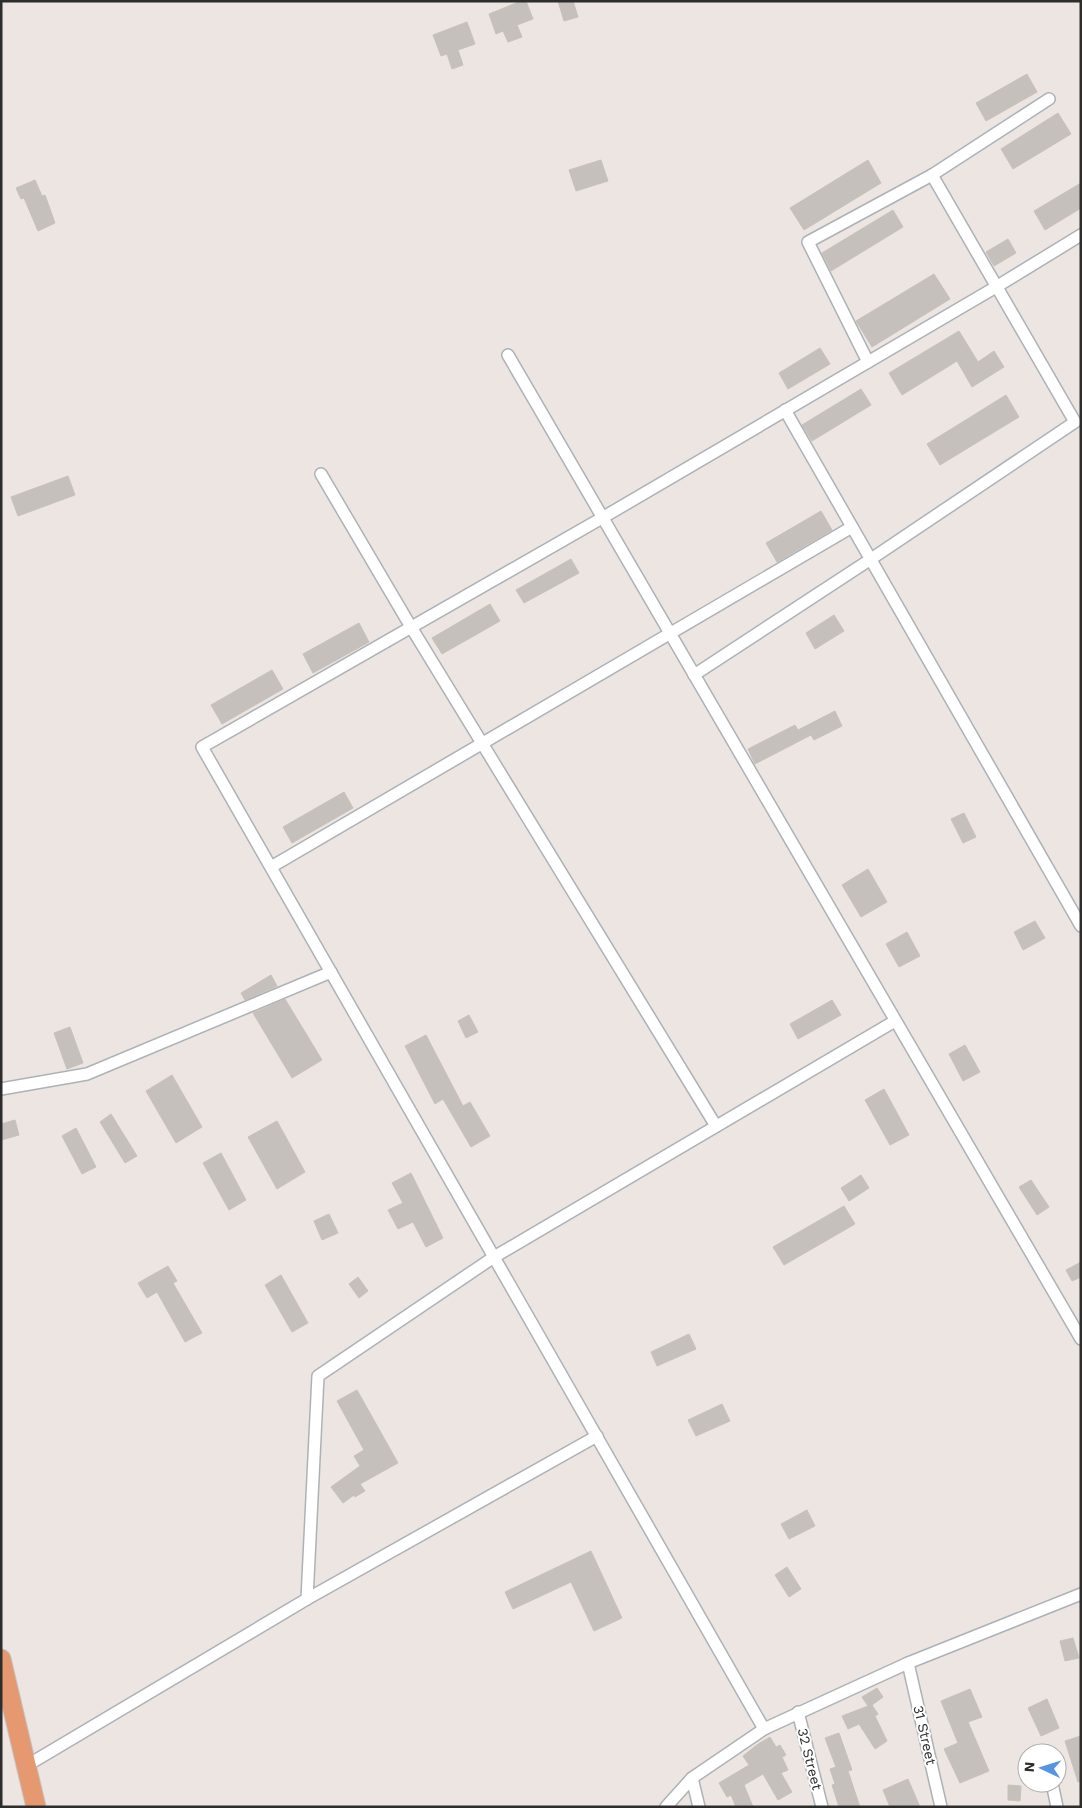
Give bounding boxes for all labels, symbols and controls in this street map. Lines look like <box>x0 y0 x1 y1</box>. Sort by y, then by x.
street label: 31 Street <box>910 1704 940 1766</box>
street label: 32 Street <box>795 1726 825 1792</box>
north arrow <box>1017 1743 1067 1793</box>
text: N <box>1021 1761 1037 1773</box>

